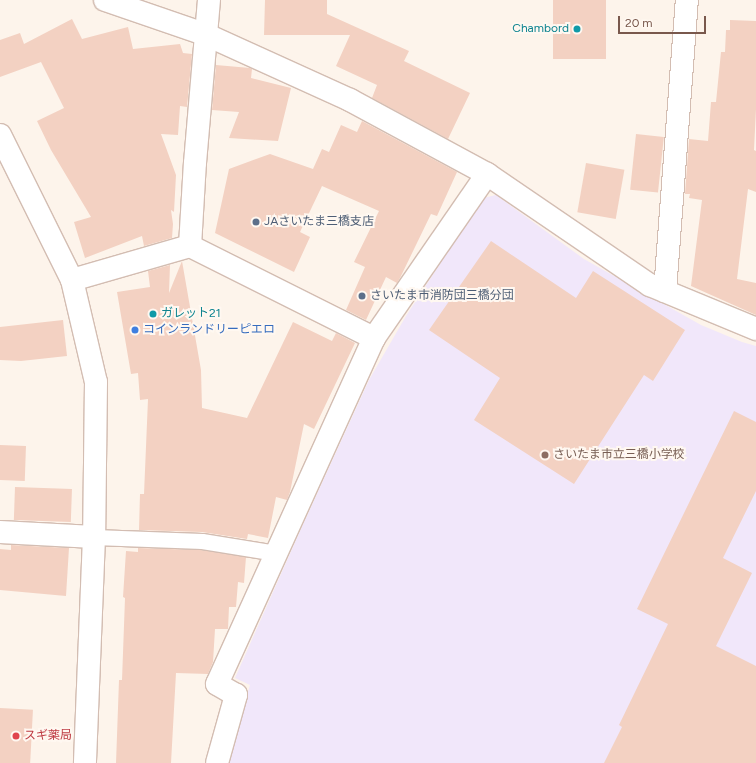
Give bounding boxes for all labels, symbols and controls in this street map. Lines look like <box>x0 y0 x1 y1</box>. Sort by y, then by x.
scale bar <box>620 8 708 34</box>
text: 20 m <box>625 16 653 30</box>
place label: Chambord <box>512 22 569 36</box>
marker: Chambord <box>572 24 582 34</box>
place label: JAさいたま三橋支店 <box>264 215 374 229</box>
marker: JAさいたま三橋支店 <box>251 217 261 227</box>
place label: さいたま市消防団三橋分団 <box>370 289 514 303</box>
marker: さいたま市消防団三橋分団 <box>357 291 367 301</box>
place label: ガレット21 <box>161 307 221 321</box>
marker: ガレット21 <box>148 309 158 319</box>
place label: コインランドリーピエロ <box>143 323 275 337</box>
marker: コインランドリーピエロ <box>130 325 140 335</box>
place label: さいたま市立三橋小学校 <box>553 448 685 462</box>
marker: さいたま市立三橋小学校 <box>540 450 550 460</box>
place label: スギ薬局 <box>24 729 72 743</box>
marker: スギ薬局 <box>11 731 21 741</box>

